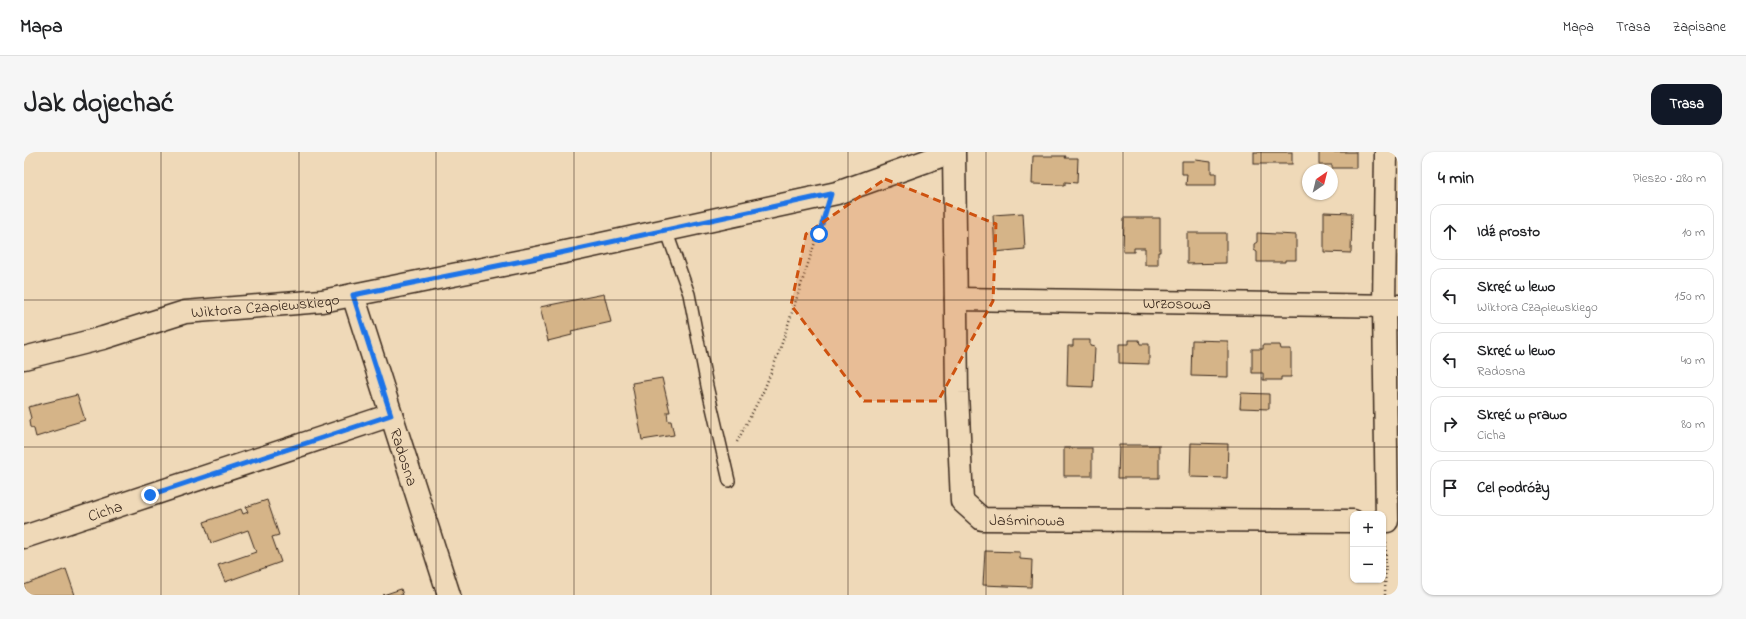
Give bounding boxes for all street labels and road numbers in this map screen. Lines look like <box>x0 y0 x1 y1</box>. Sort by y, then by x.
street label: Wiktora Czapiewskiego <box>190 288 342 325</box>
street label: Wrzosowa <box>1143 292 1211 317</box>
street label: Radosna <box>382 426 423 490</box>
street label: Cicha <box>85 495 126 529</box>
street label: Jaśminowa <box>989 509 1065 533</box>

